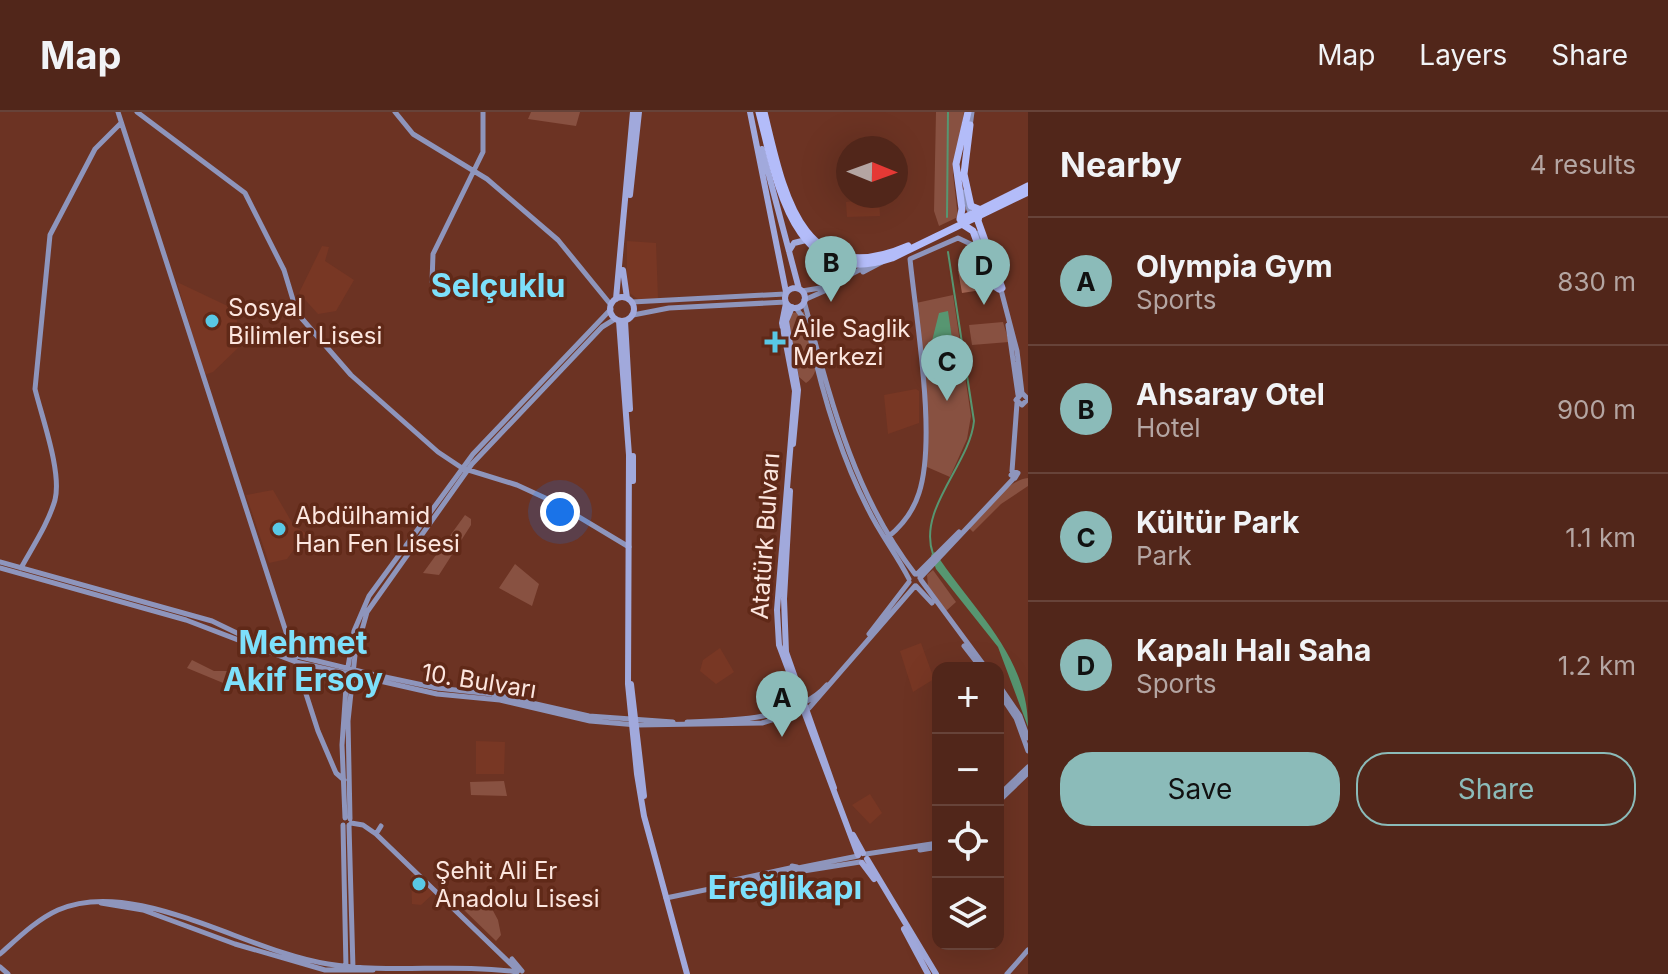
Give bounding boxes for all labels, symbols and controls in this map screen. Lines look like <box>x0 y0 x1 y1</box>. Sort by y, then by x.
text: Map <box>40 32 121 78</box>
text: Map <box>1317 38 1375 72</box>
text: Layers <box>1419 38 1507 72</box>
text: Share <box>1551 38 1628 72</box>
north arrow <box>836 136 908 208</box>
text: Nearby <box>1060 144 1182 185</box>
text: 4 results <box>1530 149 1636 180</box>
pin: B <box>805 236 857 302</box>
pin: D <box>958 239 1010 305</box>
text: Olympia Gym <box>1136 248 1333 284</box>
district label: Selçuklu <box>431 266 565 305</box>
text: A <box>1076 266 1096 297</box>
text: 830 m <box>1557 266 1636 297</box>
text: Sports <box>1136 284 1216 315</box>
place label: Sosyal Bilimler Lisesi <box>228 293 382 350</box>
marker: Sosyal Bilimler Lisesi <box>203 312 221 330</box>
place label: Aile Saglik Merkezi <box>793 314 910 371</box>
marker: Aile Saglik Merkezi <box>764 331 786 353</box>
pin: C <box>921 335 973 401</box>
text: Ahsaray Otel <box>1136 376 1325 412</box>
text: B <box>1077 394 1095 425</box>
text: 900 m <box>1557 394 1636 425</box>
text: Hotel <box>1136 412 1201 443</box>
street label: Atatürk Bulvarı <box>745 452 785 620</box>
your location <box>540 492 580 532</box>
place label: Abdülhamid Han Fen Lisesi <box>295 501 460 558</box>
text: Kültür Park <box>1136 504 1299 540</box>
marker: Abdülhamid Han Fen Lisesi <box>270 520 288 538</box>
text: C <box>1076 522 1096 553</box>
text: 1.1 km <box>1565 522 1636 553</box>
text: Park <box>1136 540 1192 571</box>
district label: Mehmet Akif Ersoy <box>223 623 383 699</box>
text: Kapalı Halı Saha <box>1136 632 1371 668</box>
text: D <box>1077 650 1095 681</box>
text: 1.2 km <box>1558 650 1636 681</box>
street label: 10. Bulvarı <box>420 658 538 704</box>
map controls <box>932 662 1004 950</box>
button: + <box>932 662 1004 734</box>
text: Sports <box>1136 668 1216 699</box>
pin: A <box>756 671 808 737</box>
button: − <box>932 734 1004 806</box>
button: Save <box>1060 752 1340 826</box>
button: Share <box>1356 752 1636 826</box>
button: locate <box>932 806 1004 878</box>
place label: Şehit Ali Er Anadolu Lisesi <box>435 856 600 913</box>
district label: Ereğlikapı <box>708 868 862 907</box>
marker: Şehit Ali Er Anadolu Lisesi <box>410 875 428 893</box>
button: layers <box>932 878 1004 950</box>

